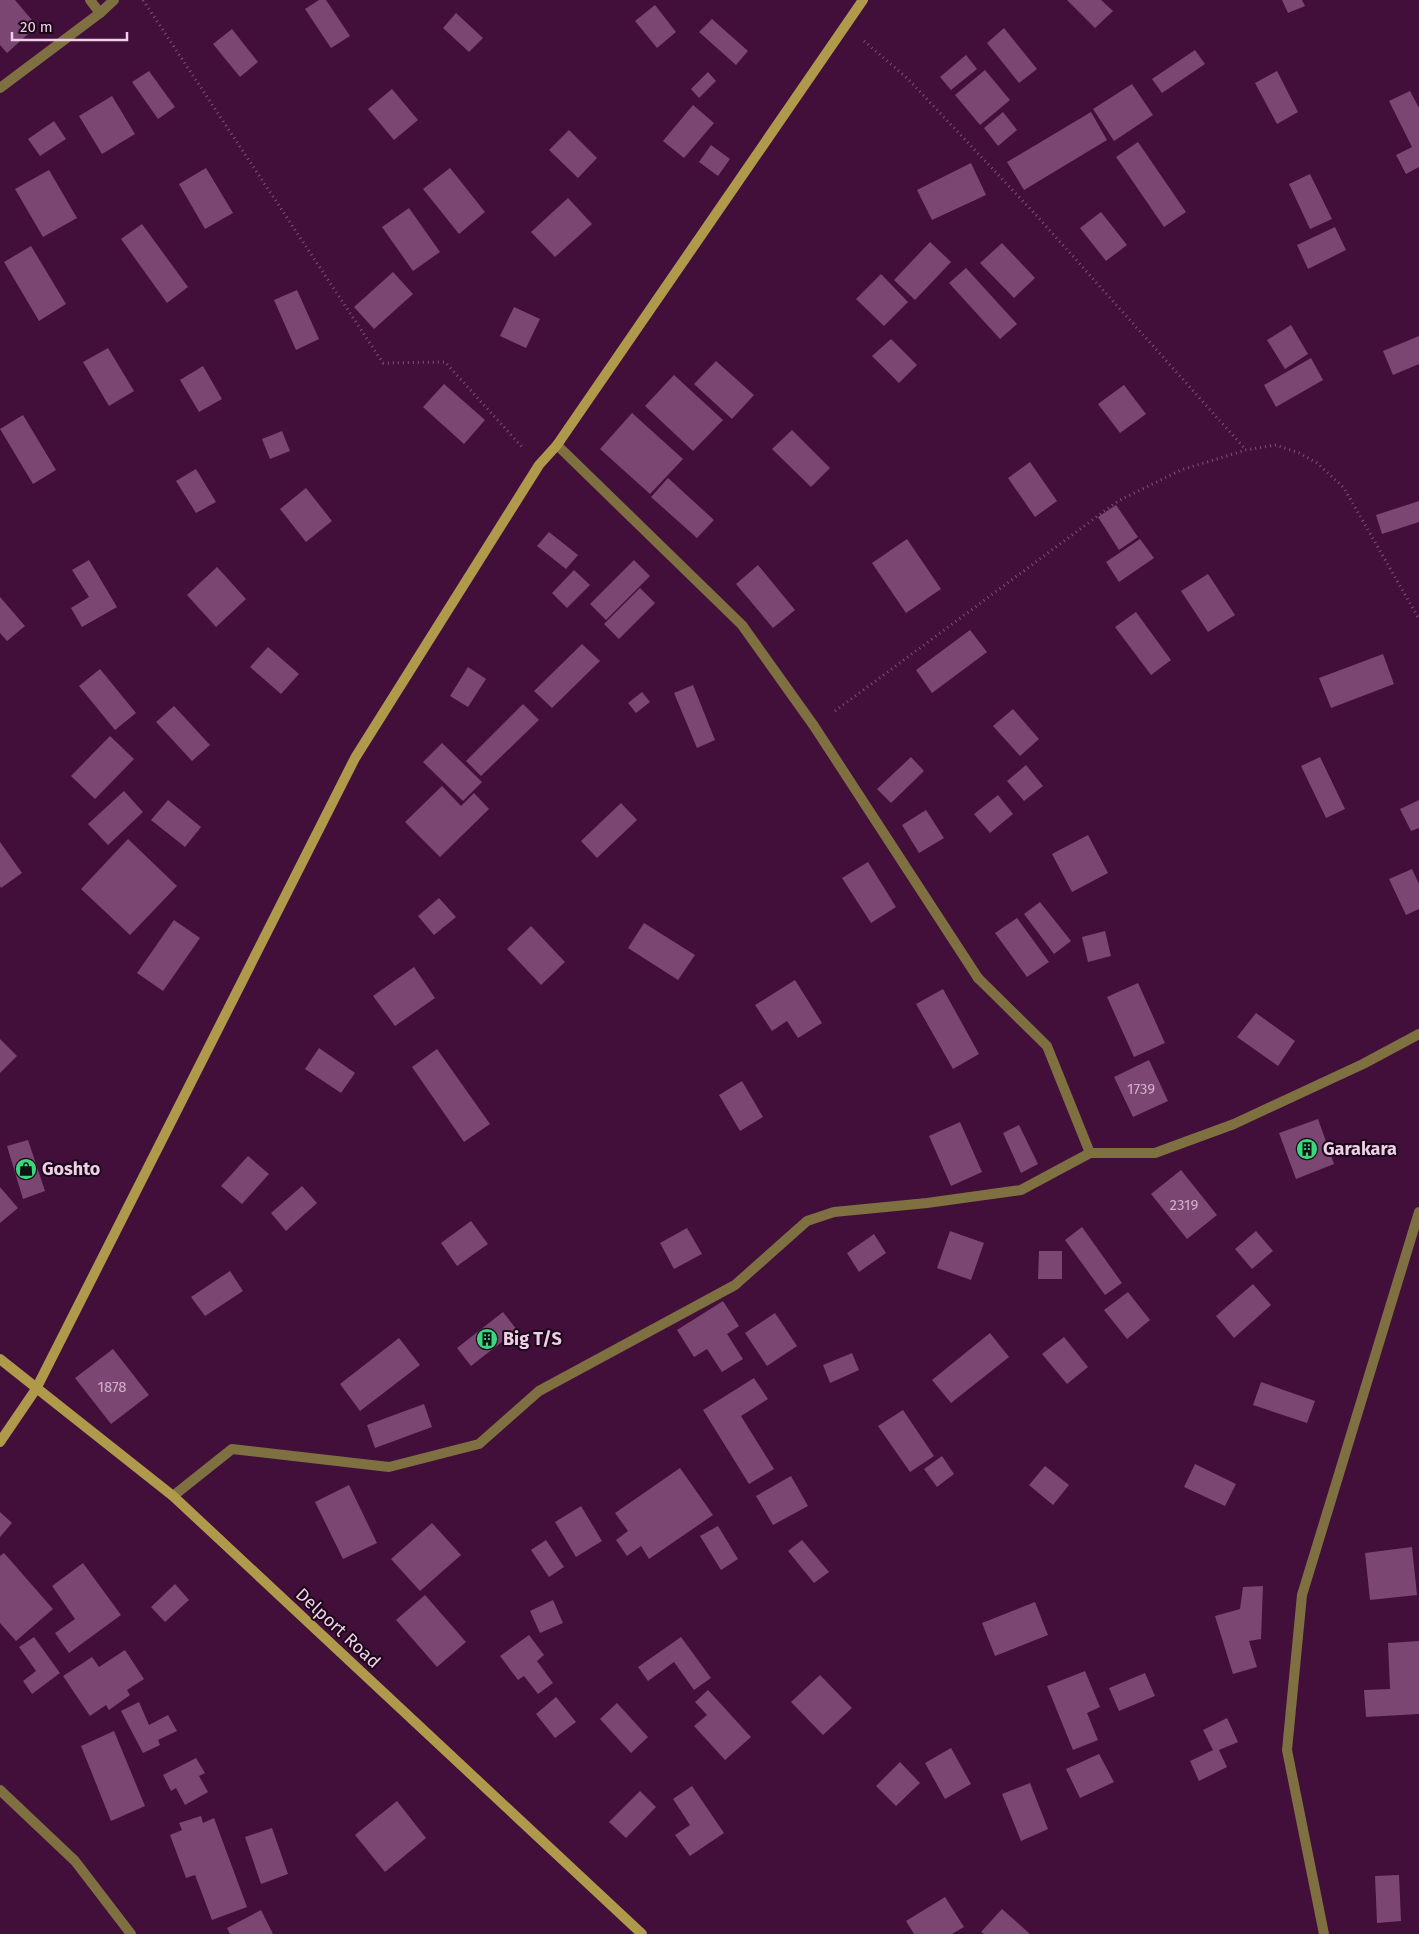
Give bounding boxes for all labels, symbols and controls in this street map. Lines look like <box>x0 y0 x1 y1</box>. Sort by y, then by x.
scale bar <box>12 10 128 42</box>
text: 20 m <box>20 18 53 36</box>
house number: 1739 <box>1127 1080 1155 1098</box>
building icon: Garakara <box>1295 1137 1319 1161</box>
place label: Garakara <box>1323 1138 1397 1160</box>
shop icon: Goshto <box>14 1157 38 1181</box>
place label: Goshto <box>42 1158 100 1180</box>
house number: 2319 <box>1170 1196 1199 1214</box>
building icon: Big T/S <box>475 1327 499 1351</box>
place label: Big T/S <box>503 1328 562 1350</box>
house number: 1878 <box>97 1378 127 1396</box>
street label: Delport Road <box>291 1583 385 1673</box>

